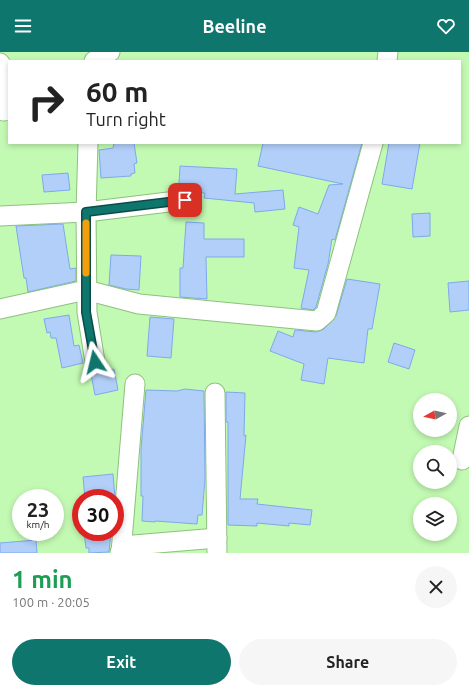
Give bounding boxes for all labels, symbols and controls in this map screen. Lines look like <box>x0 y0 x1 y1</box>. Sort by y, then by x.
icon: menu <box>12 15 34 37</box>
icon: heart <box>435 15 457 37</box>
text: Beeline <box>202 16 267 36</box>
icon: right <box>20 76 72 128</box>
text: 60 m <box>86 76 148 107</box>
text: Turn right <box>86 109 166 129</box>
pin <box>168 183 202 217</box>
icon: arrive <box>174 189 196 211</box>
position arrow <box>74 341 116 383</box>
north arrow <box>413 393 457 437</box>
map controls <box>413 393 457 541</box>
button: search <box>413 445 457 489</box>
speed limit sign: 30 <box>72 489 124 541</box>
button: layers <box>413 497 457 541</box>
text: 23 <box>27 498 49 521</box>
text: km/h <box>26 519 50 530</box>
text: 1 min <box>12 566 73 593</box>
button: close <box>415 566 457 608</box>
text: 100 m · 20:05 <box>12 595 90 609</box>
button: Exit <box>12 639 231 685</box>
button: Share <box>239 639 457 685</box>

